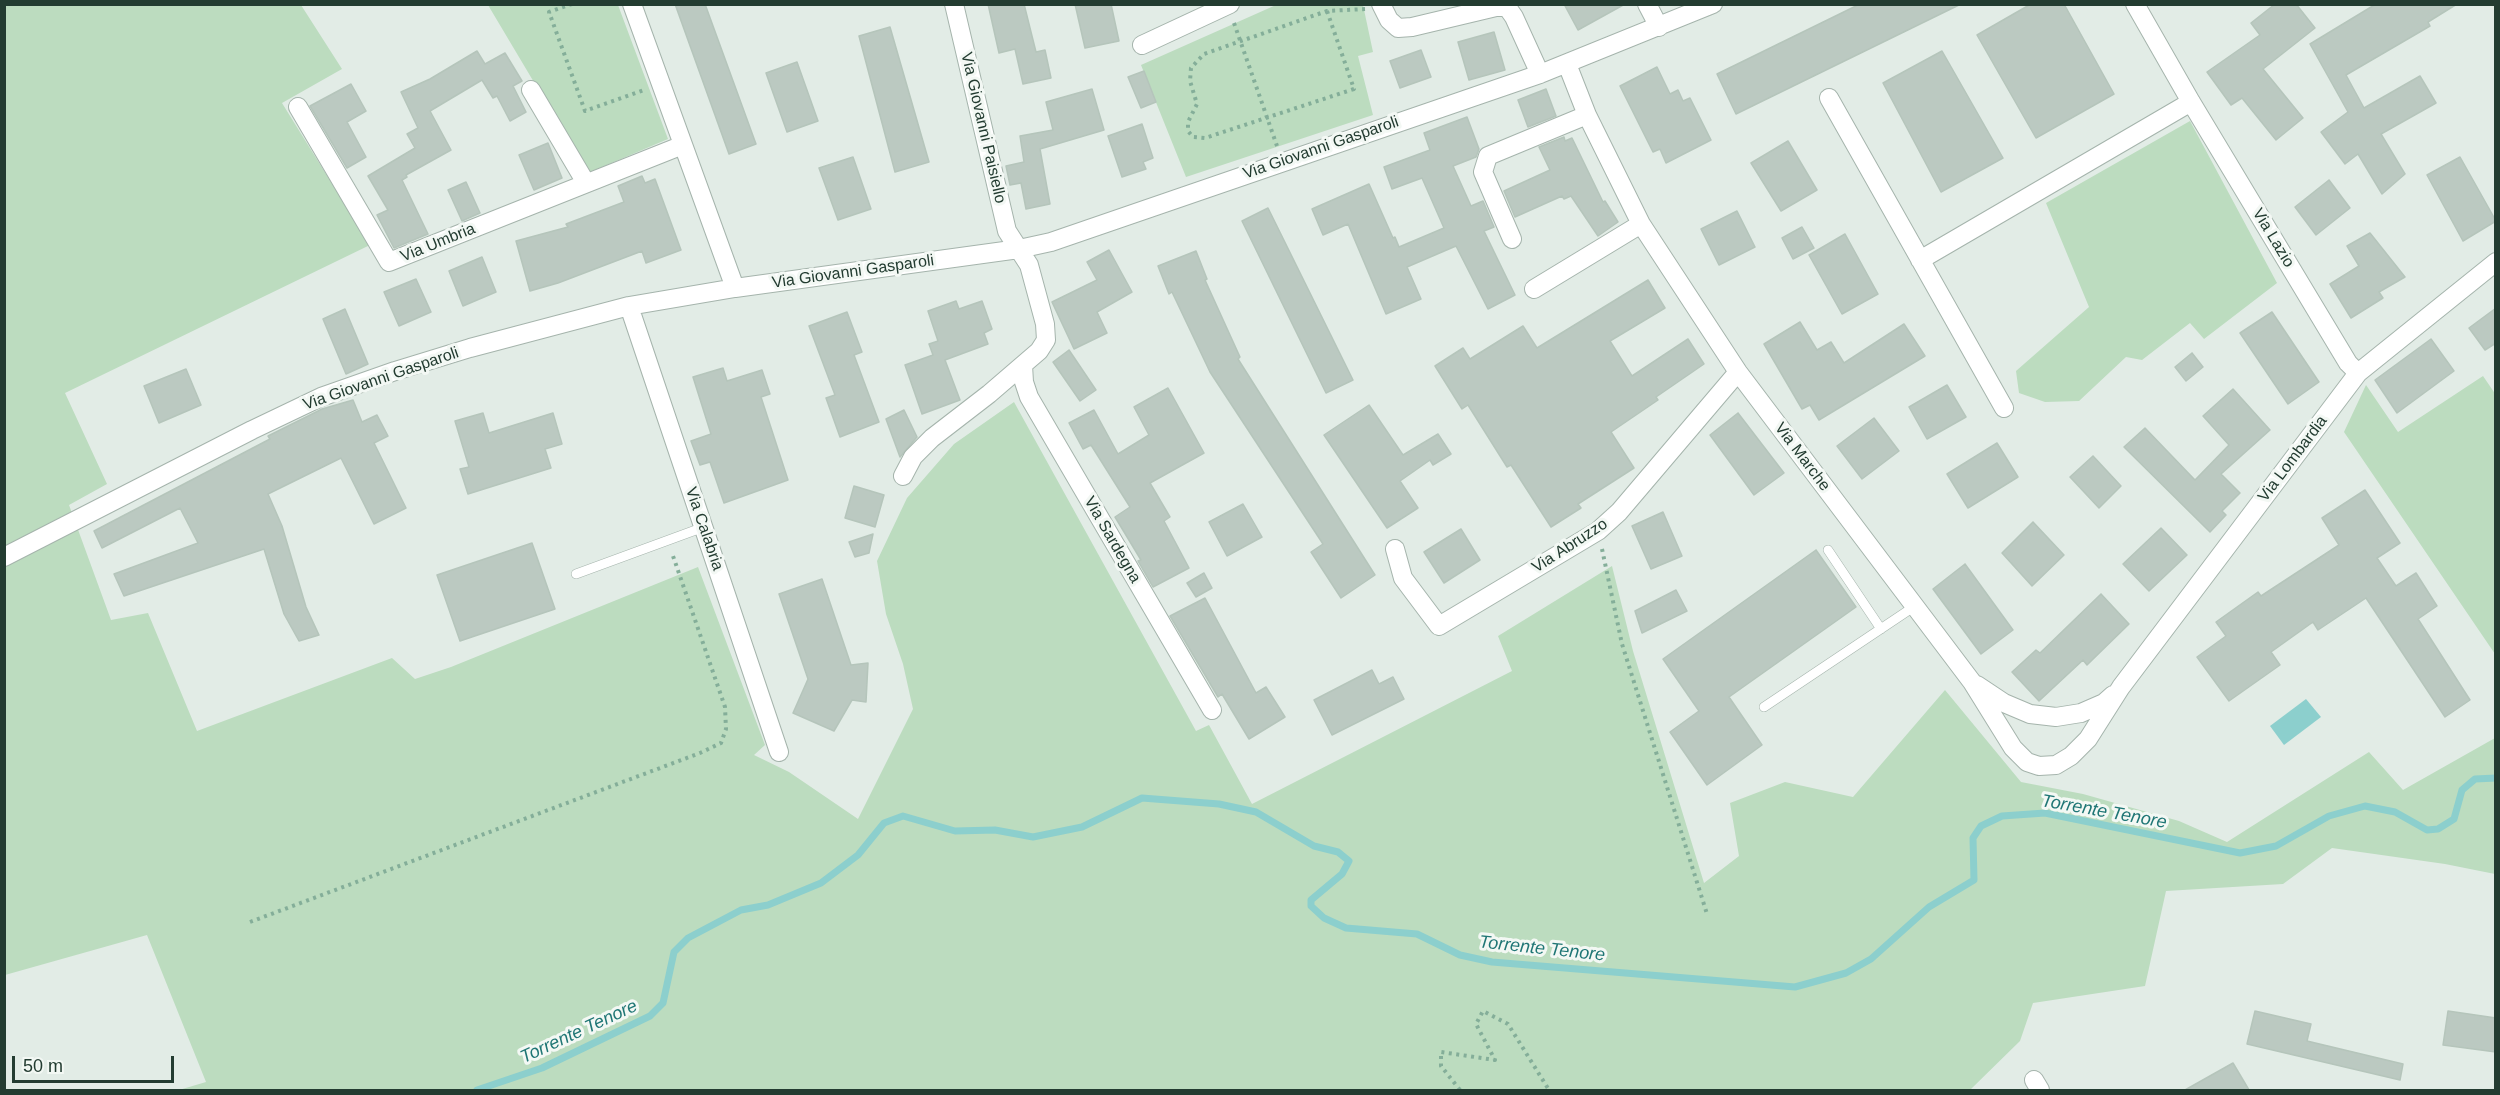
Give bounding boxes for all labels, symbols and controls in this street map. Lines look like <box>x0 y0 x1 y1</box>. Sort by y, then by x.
street label: Via Giovanni Paisiello <box>956 51 1010 205</box>
street label: Via Giovanni Gasparoli <box>1241 112 1401 184</box>
street label: Via Lazio <box>2248 205 2298 271</box>
street label: Via Umbria <box>398 219 478 267</box>
street label: Via Giovanni Gasparoli <box>771 251 935 293</box>
street label: Via Giovanni Gasparoli <box>301 343 461 415</box>
street label: Via Lombardia <box>2254 412 2332 506</box>
street label: Via Marche <box>1770 419 1834 495</box>
street label: Via Calabria <box>681 485 727 573</box>
street label: Via Sardegna <box>1080 493 1144 587</box>
street label: Via Abruzzo <box>1529 515 1611 577</box>
water label: Torrente Tenore <box>2040 790 2168 834</box>
water label: Torrente Tenore <box>1478 932 1606 966</box>
water label: Torrente Tenore <box>517 995 641 1069</box>
scale bar <box>15 1044 177 1082</box>
text: 50 m <box>23 1056 63 1076</box>

